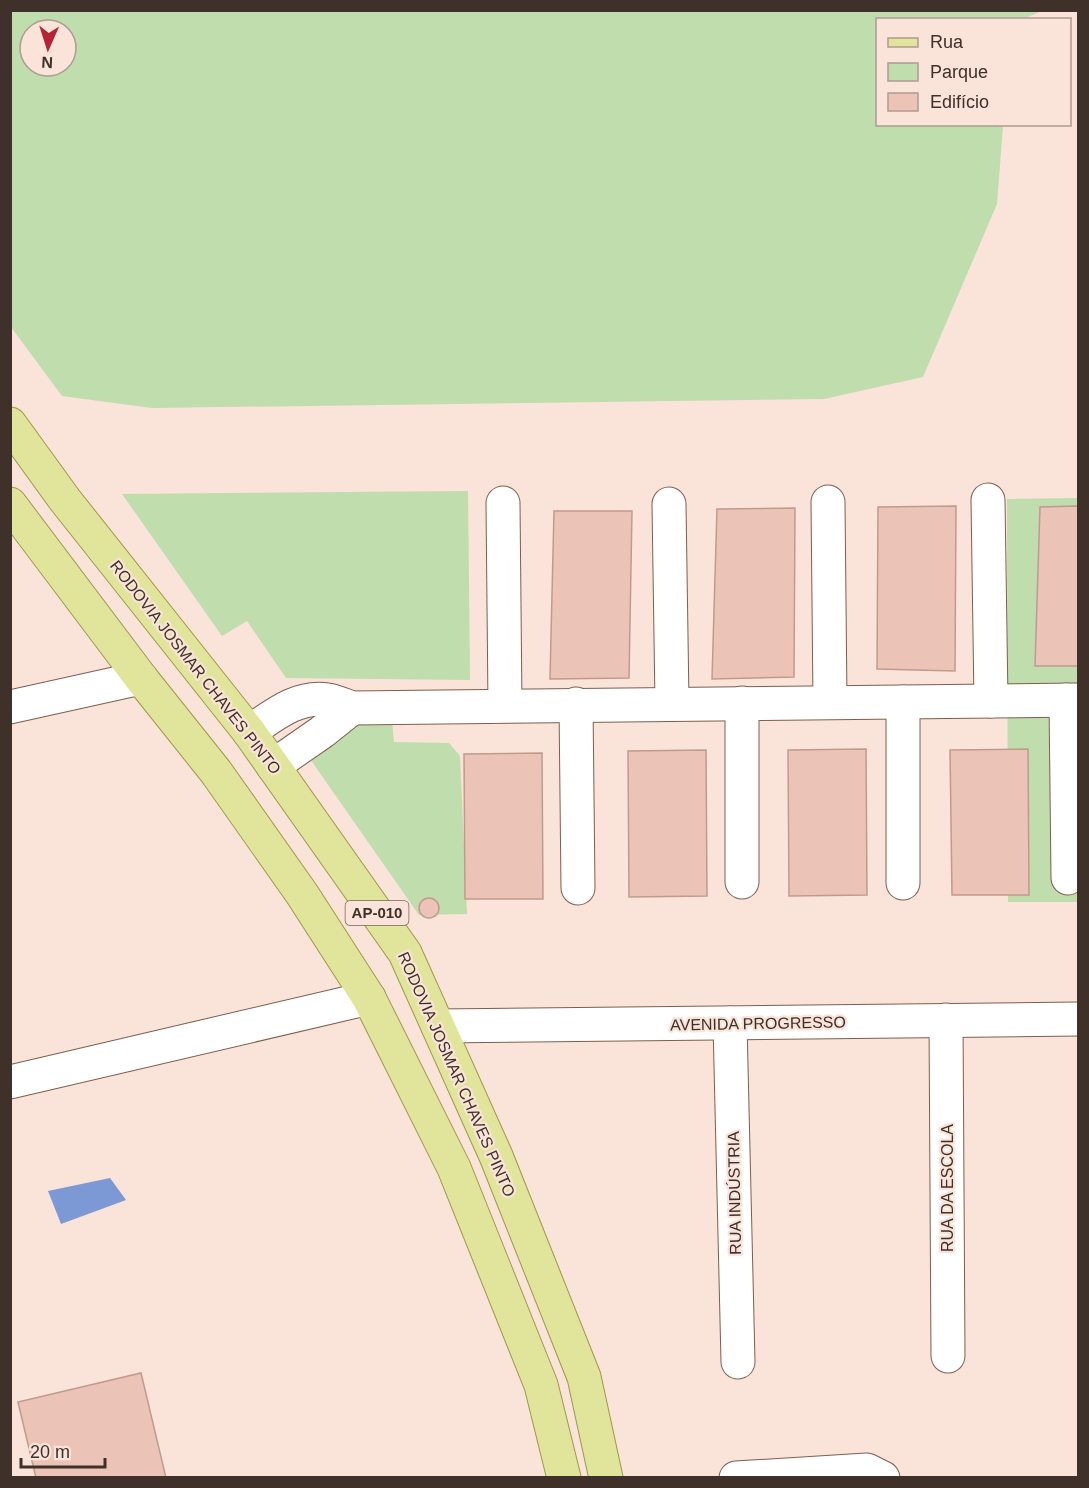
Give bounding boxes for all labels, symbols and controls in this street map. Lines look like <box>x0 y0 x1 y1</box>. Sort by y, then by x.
north arrow <box>18 18 78 78</box>
legend <box>876 18 1071 126</box>
text: Rua <box>930 32 964 52</box>
text: N <box>41 54 53 71</box>
text: Parque <box>930 62 988 82</box>
text: Edifício <box>930 92 989 112</box>
street label: RODOVIA JOSMAR CHAVES PINTO <box>107 557 284 777</box>
road number: AP-010 <box>346 901 409 925</box>
street label: RODOVIA JOSMAR CHAVES PINTO <box>395 949 518 1199</box>
street label: AVENIDA PROGRESSO <box>670 1013 846 1034</box>
street label: RUA DA ESCOLA <box>939 1124 956 1252</box>
street label: RUA INDÚSTRIA <box>724 1131 744 1255</box>
scale bar <box>21 1431 105 1469</box>
text: 20 m <box>30 1442 70 1462</box>

